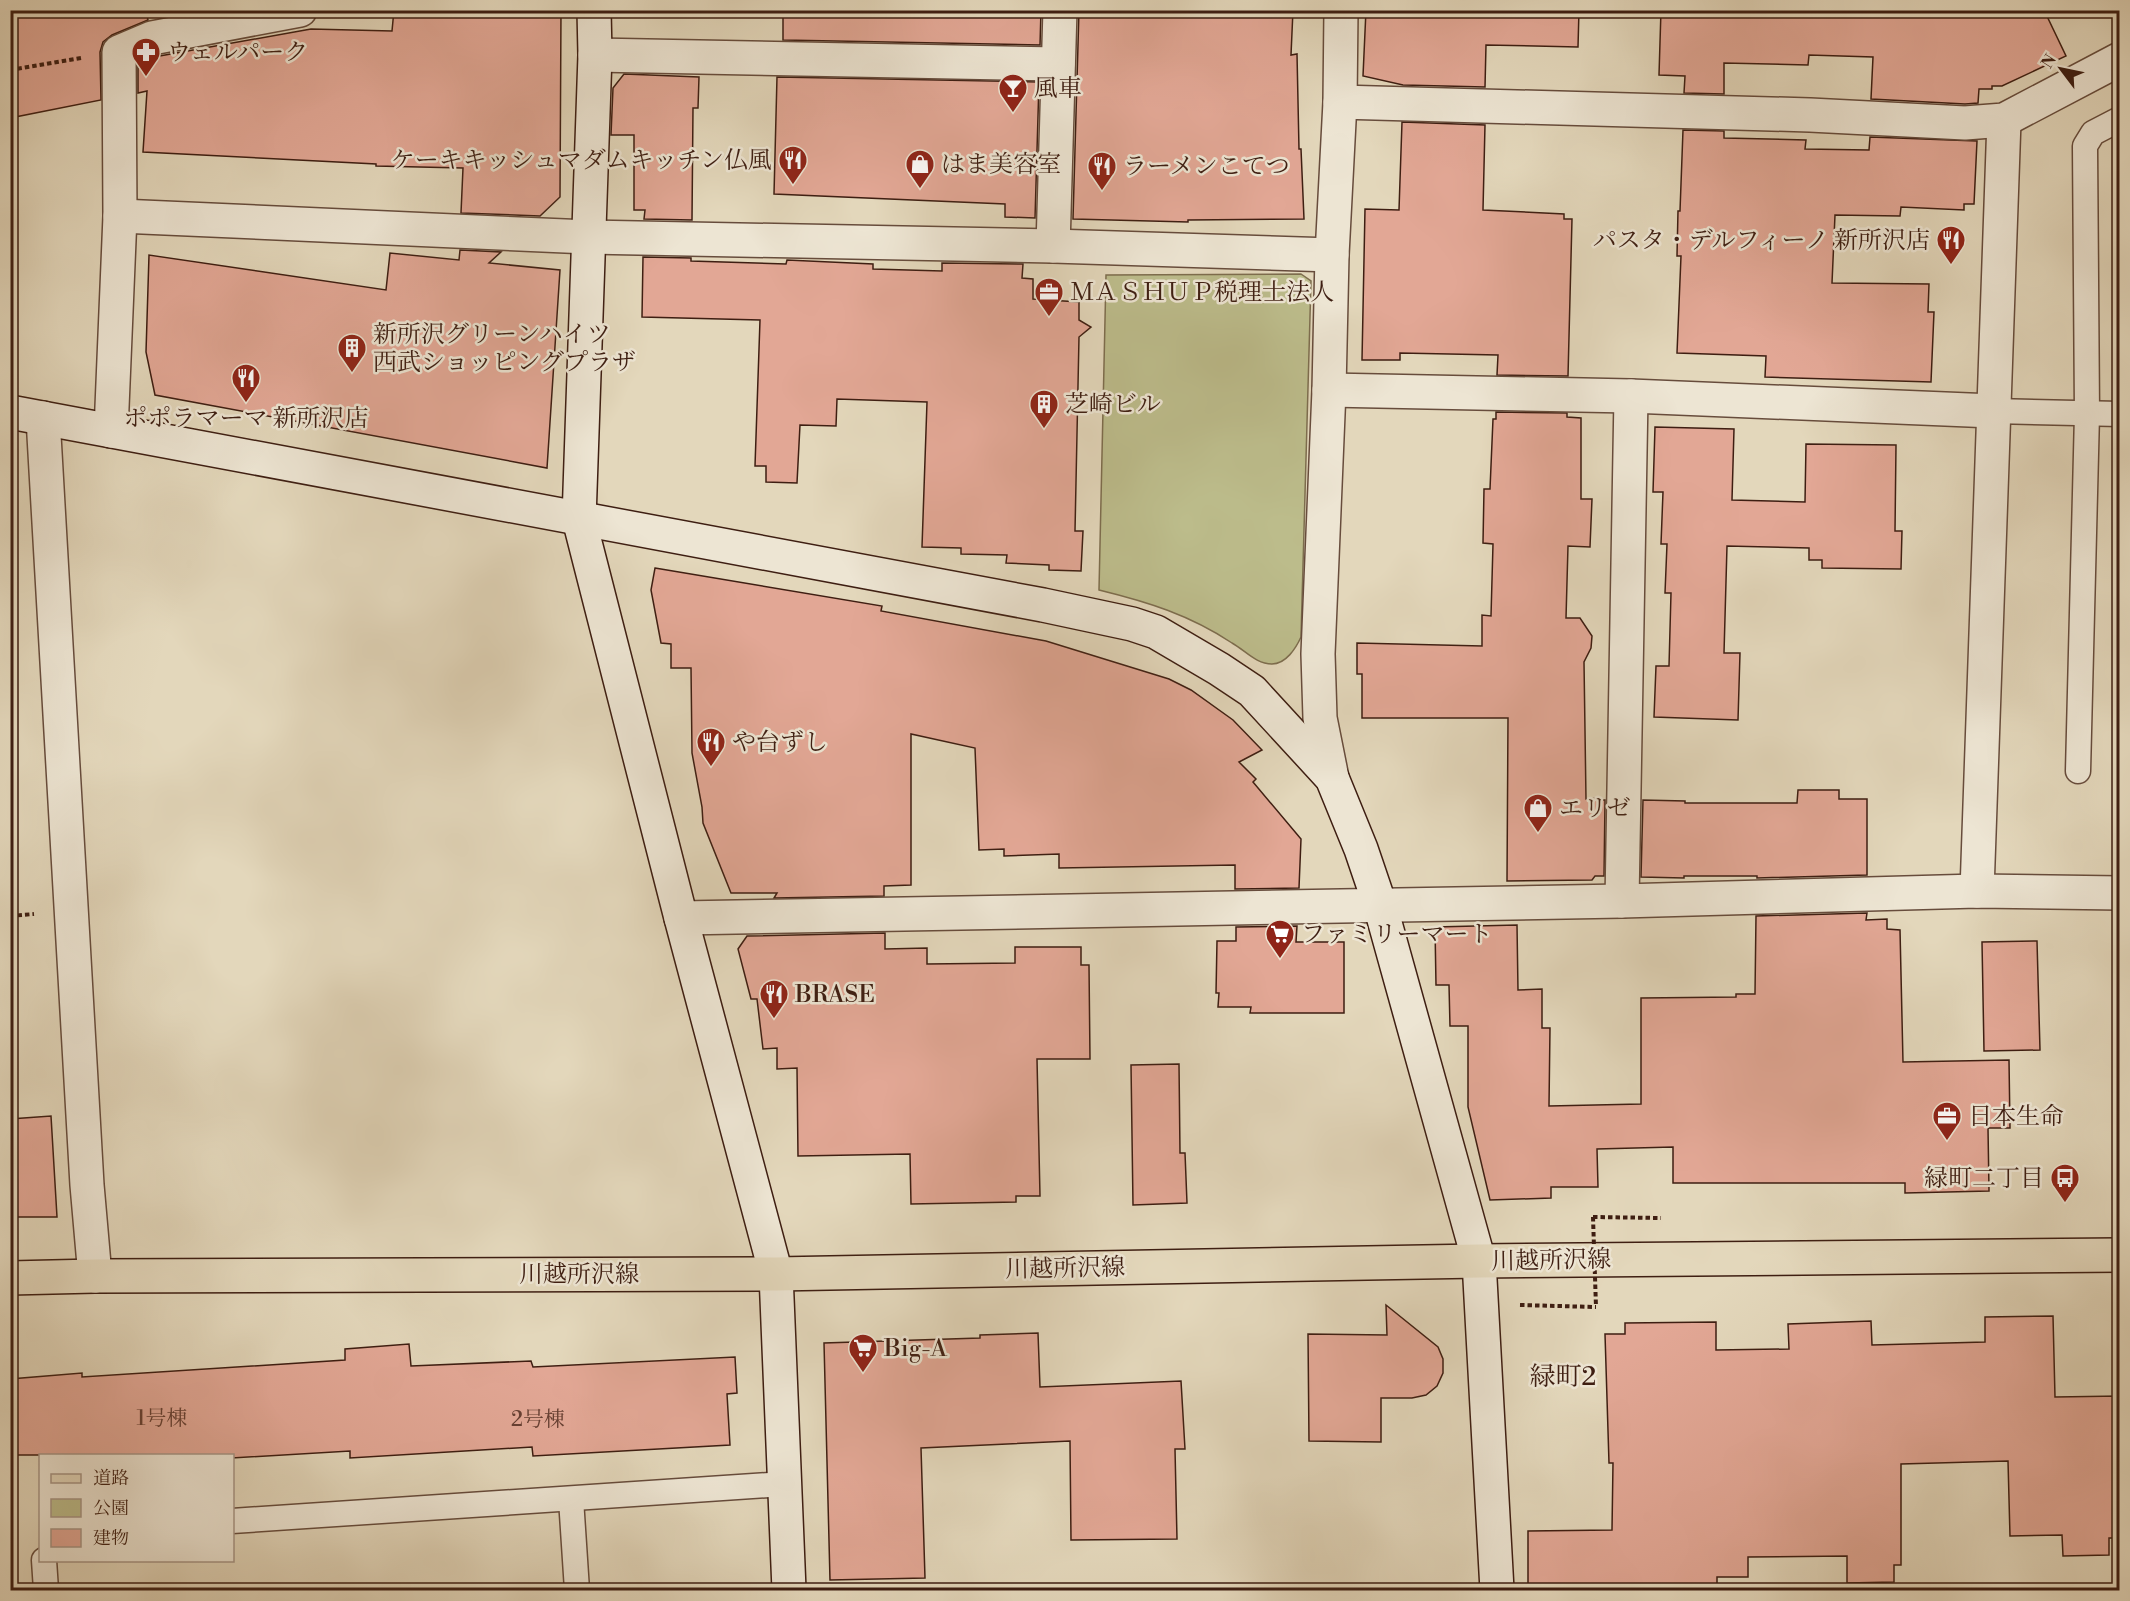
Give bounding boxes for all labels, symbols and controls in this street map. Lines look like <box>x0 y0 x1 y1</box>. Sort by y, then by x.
pharmacy icon: ウェルパーク <box>130 36 162 78</box>
place label: ウェルパーク <box>167 38 308 68</box>
north arrow <box>2031 39 2091 99</box>
text: N <box>2037 51 2061 72</box>
bar icon: 風車 <box>997 72 1029 114</box>
place label: 風車 <box>1034 74 1082 104</box>
restaurant icon: ケーキキッシュマダムキッチン仏風 <box>777 144 809 186</box>
place label: ケーキキッシュマダムキッチン仏風 <box>391 146 772 176</box>
shop icon: はま美容室 <box>904 148 936 190</box>
place label: はま美容室 <box>941 150 1061 180</box>
restaurant icon: ラーメンこてつ <box>1086 150 1118 192</box>
place label: ラーメンこてつ <box>1123 152 1290 182</box>
restaurant icon: パスタ・デルフィーノ 新所沢店 <box>1935 224 1967 266</box>
place label: パスタ・デルフィーノ 新所沢店 <box>1593 226 1930 256</box>
office icon: ＭＡＳＨＵＰ税理士法人 <box>1033 276 1065 318</box>
place label: ＭＡＳＨＵＰ税理士法人 <box>1070 278 1334 308</box>
place label: 新所沢グリーンハイツ 西武ショッピングプラザ <box>373 320 636 378</box>
building icon: 新所沢グリーンハイツ 西武ショッピングプラザ <box>336 332 368 374</box>
restaurant icon: ポポラマーマ 新所沢店 <box>230 362 262 404</box>
building icon: 芝崎ビル <box>1028 388 1060 430</box>
place label: 芝崎ビル <box>1065 390 1161 420</box>
place label: ポポラマーマ 新所沢店 <box>124 404 368 434</box>
restaurant icon: や台ずし <box>695 726 727 768</box>
place label: や台ずし <box>732 728 828 758</box>
shop icon: エリゼ <box>1522 792 1554 834</box>
place label: エリゼ <box>1559 794 1631 824</box>
supermarket icon: ファミリーマート <box>1264 918 1296 960</box>
place label: ファミリーマート <box>1301 920 1493 950</box>
restaurant icon: BRASE <box>758 978 790 1020</box>
place label: BRASE <box>794 980 875 1010</box>
office icon: 日本生命 <box>1931 1100 1963 1142</box>
place label: 日本生命 <box>1968 1102 2064 1132</box>
bus stop icon: 緑町二丁目 <box>2049 1162 2081 1204</box>
place label: 緑町二丁目 <box>1924 1164 2044 1194</box>
street label: 川越所沢線 <box>1491 1245 1611 1277</box>
street label: 川越所沢線 <box>1005 1253 1125 1285</box>
street label: 川越所沢線 <box>519 1260 639 1290</box>
supermarket icon: Big-A <box>847 1332 879 1374</box>
place label: Big-A <box>883 1334 948 1364</box>
district label: 緑町2 <box>1530 1361 1596 1393</box>
house number: 1号棟 <box>136 1406 188 1432</box>
house number: 2号棟 <box>511 1407 565 1433</box>
legend <box>39 1454 234 1562</box>
text: 道路 <box>93 1467 129 1490</box>
text: 公園 <box>93 1497 129 1520</box>
text: 建物 <box>93 1527 129 1550</box>

